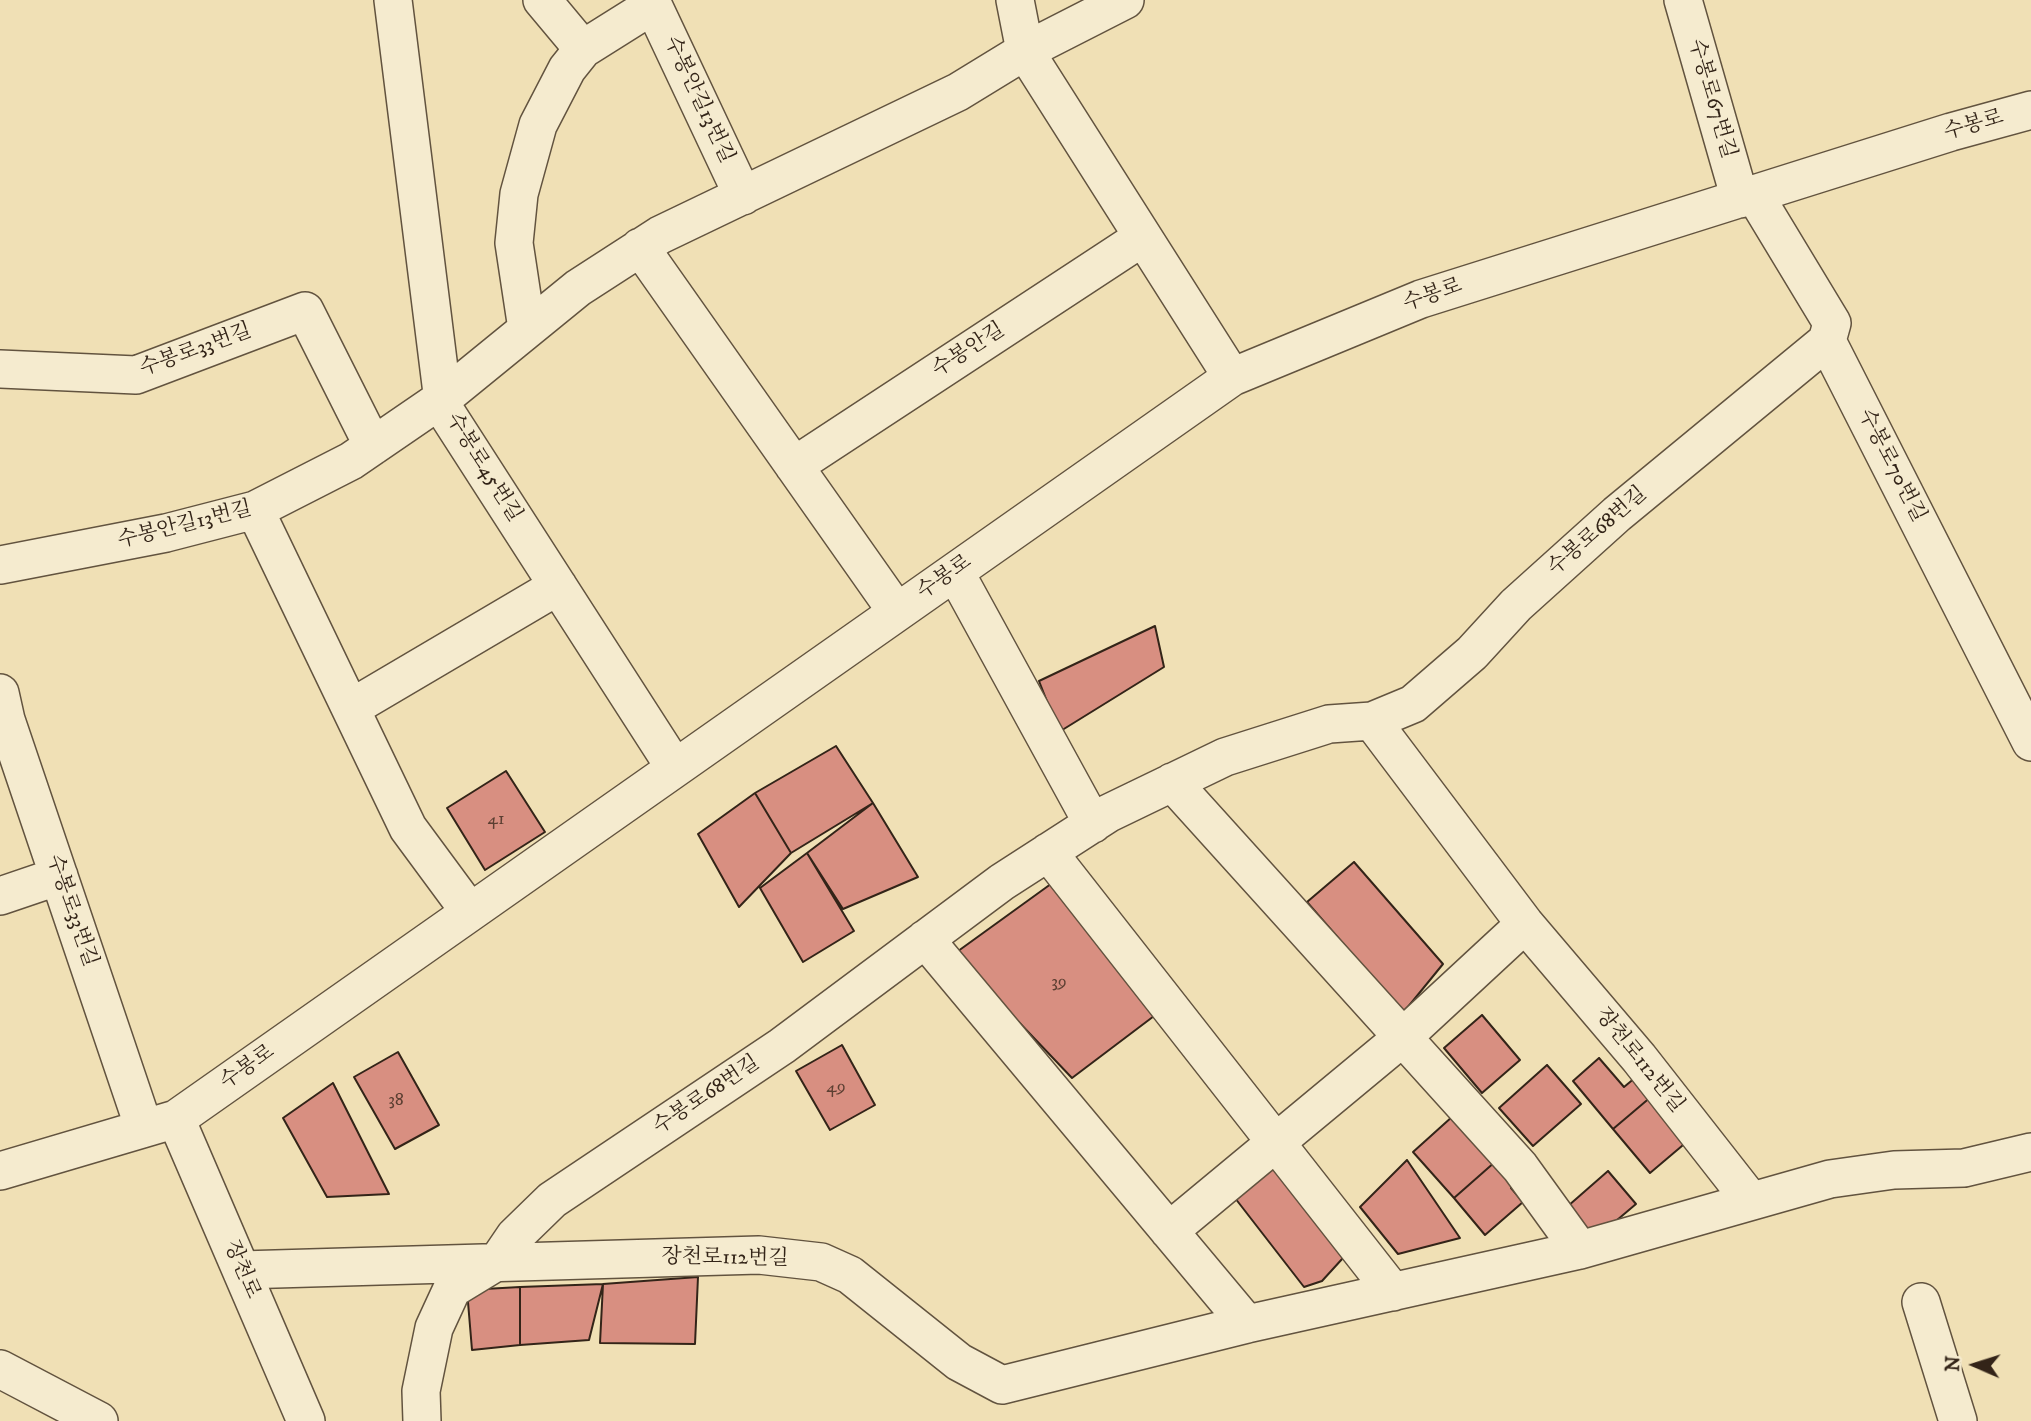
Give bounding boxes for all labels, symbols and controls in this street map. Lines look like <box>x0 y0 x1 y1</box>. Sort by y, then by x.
street label: 수봉안길13번길 <box>658 32 738 168</box>
street label: 수봉로67번길 <box>1682 36 1740 162</box>
street label: 수봉로 <box>1941 106 2007 146</box>
street label: 수봉로 <box>1400 274 1466 318</box>
street label: 수봉안길 <box>928 318 1010 384</box>
street label: 수봉로33번길 <box>137 319 255 383</box>
street label: 수봉로70번길 <box>1852 405 1930 527</box>
street label: 수봉로45번길 <box>440 409 526 527</box>
street label: 수봉로68번길 <box>1543 482 1653 582</box>
street label: 수봉안길13번길 <box>115 497 255 555</box>
street label: 수봉로 <box>913 550 977 606</box>
house number: 41 <box>488 809 504 831</box>
street label: 수봉로33번길 <box>40 852 102 970</box>
house number: 39 <box>1051 972 1067 994</box>
street label: 장천로112번길 <box>1589 1004 1689 1118</box>
street label: 수봉로 <box>216 1040 280 1096</box>
street label: 수봉로68번길 <box>649 1051 765 1141</box>
house number: 49 <box>826 1077 846 1099</box>
house number: 38 <box>388 1090 404 1112</box>
street label: 장천로 <box>218 1237 264 1303</box>
street label: 장천로112번길 <box>661 1245 789 1273</box>
north arrow <box>1940 1330 2010 1400</box>
text: N <box>1942 1355 1965 1372</box>

